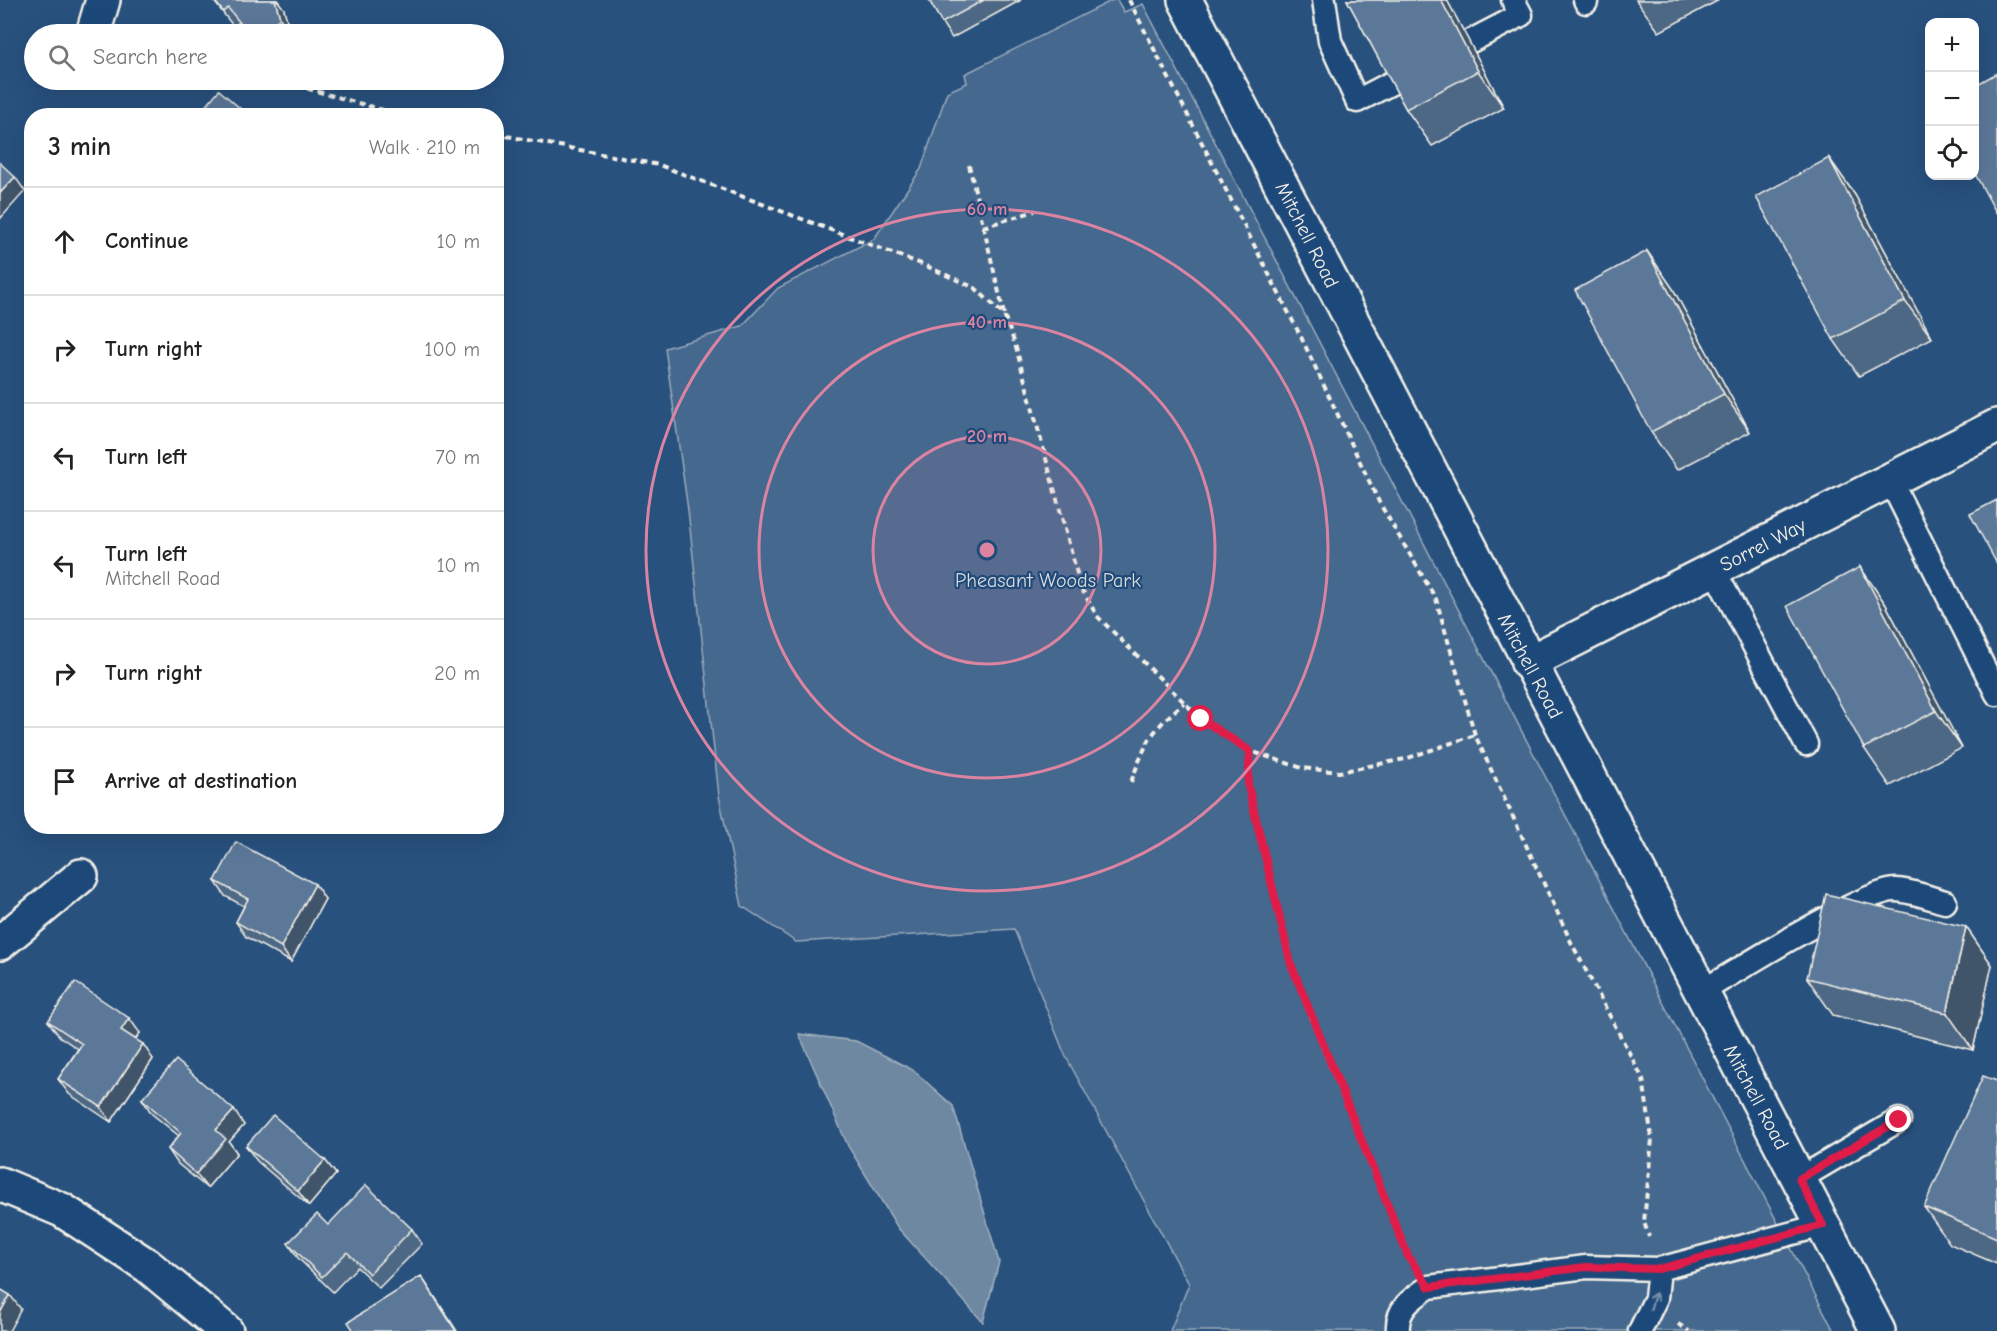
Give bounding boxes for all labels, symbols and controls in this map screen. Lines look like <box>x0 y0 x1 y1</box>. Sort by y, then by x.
map controls <box>1925 18 1979 180</box>
button: + <box>1925 18 1979 72</box>
search box <box>24 24 504 90</box>
icon: search <box>45 41 78 74</box>
text: Search here <box>93 44 208 70</box>
button: − <box>1925 72 1979 126</box>
button: locate <box>1925 126 1979 180</box>
text: 3 min <box>48 132 111 162</box>
text: Walk · 210 m <box>369 136 480 159</box>
street label: Mitchell Road <box>1271 178 1343 292</box>
text: 60 m <box>967 199 1007 220</box>
icon: ahead <box>48 225 81 258</box>
text: Continue <box>105 228 188 254</box>
text: 10 m <box>437 230 480 253</box>
text: 40 m <box>967 312 1007 333</box>
icon: right <box>48 333 81 366</box>
text: Turn right <box>105 336 202 362</box>
text: 100 m <box>425 338 480 361</box>
text: 20 m <box>967 426 1007 447</box>
icon: left <box>48 441 81 474</box>
text: Turn left <box>105 444 187 470</box>
text: 70 m <box>435 446 480 469</box>
street label: Sorrel Way <box>1716 514 1810 576</box>
centre of rings <box>977 540 997 560</box>
text: Turn left <box>105 541 187 567</box>
icon: left <box>48 549 81 582</box>
text: 10 m <box>437 554 480 577</box>
text: Mitchell Road <box>105 567 220 590</box>
park label: Pheasant Woods Park <box>955 569 1141 592</box>
street label: Mitchell Road <box>1493 610 1567 722</box>
icon: right <box>48 657 81 690</box>
text: Turn right <box>105 660 202 686</box>
text: 20 m <box>434 662 480 685</box>
route start <box>1187 705 1213 731</box>
icon: arrive <box>48 765 81 798</box>
text: Arrive at destination <box>105 768 297 794</box>
street label: Mitchell Road <box>1719 1041 1793 1153</box>
route end <box>1885 1106 1911 1132</box>
one-way arrow <box>1649 1292 1660 1311</box>

